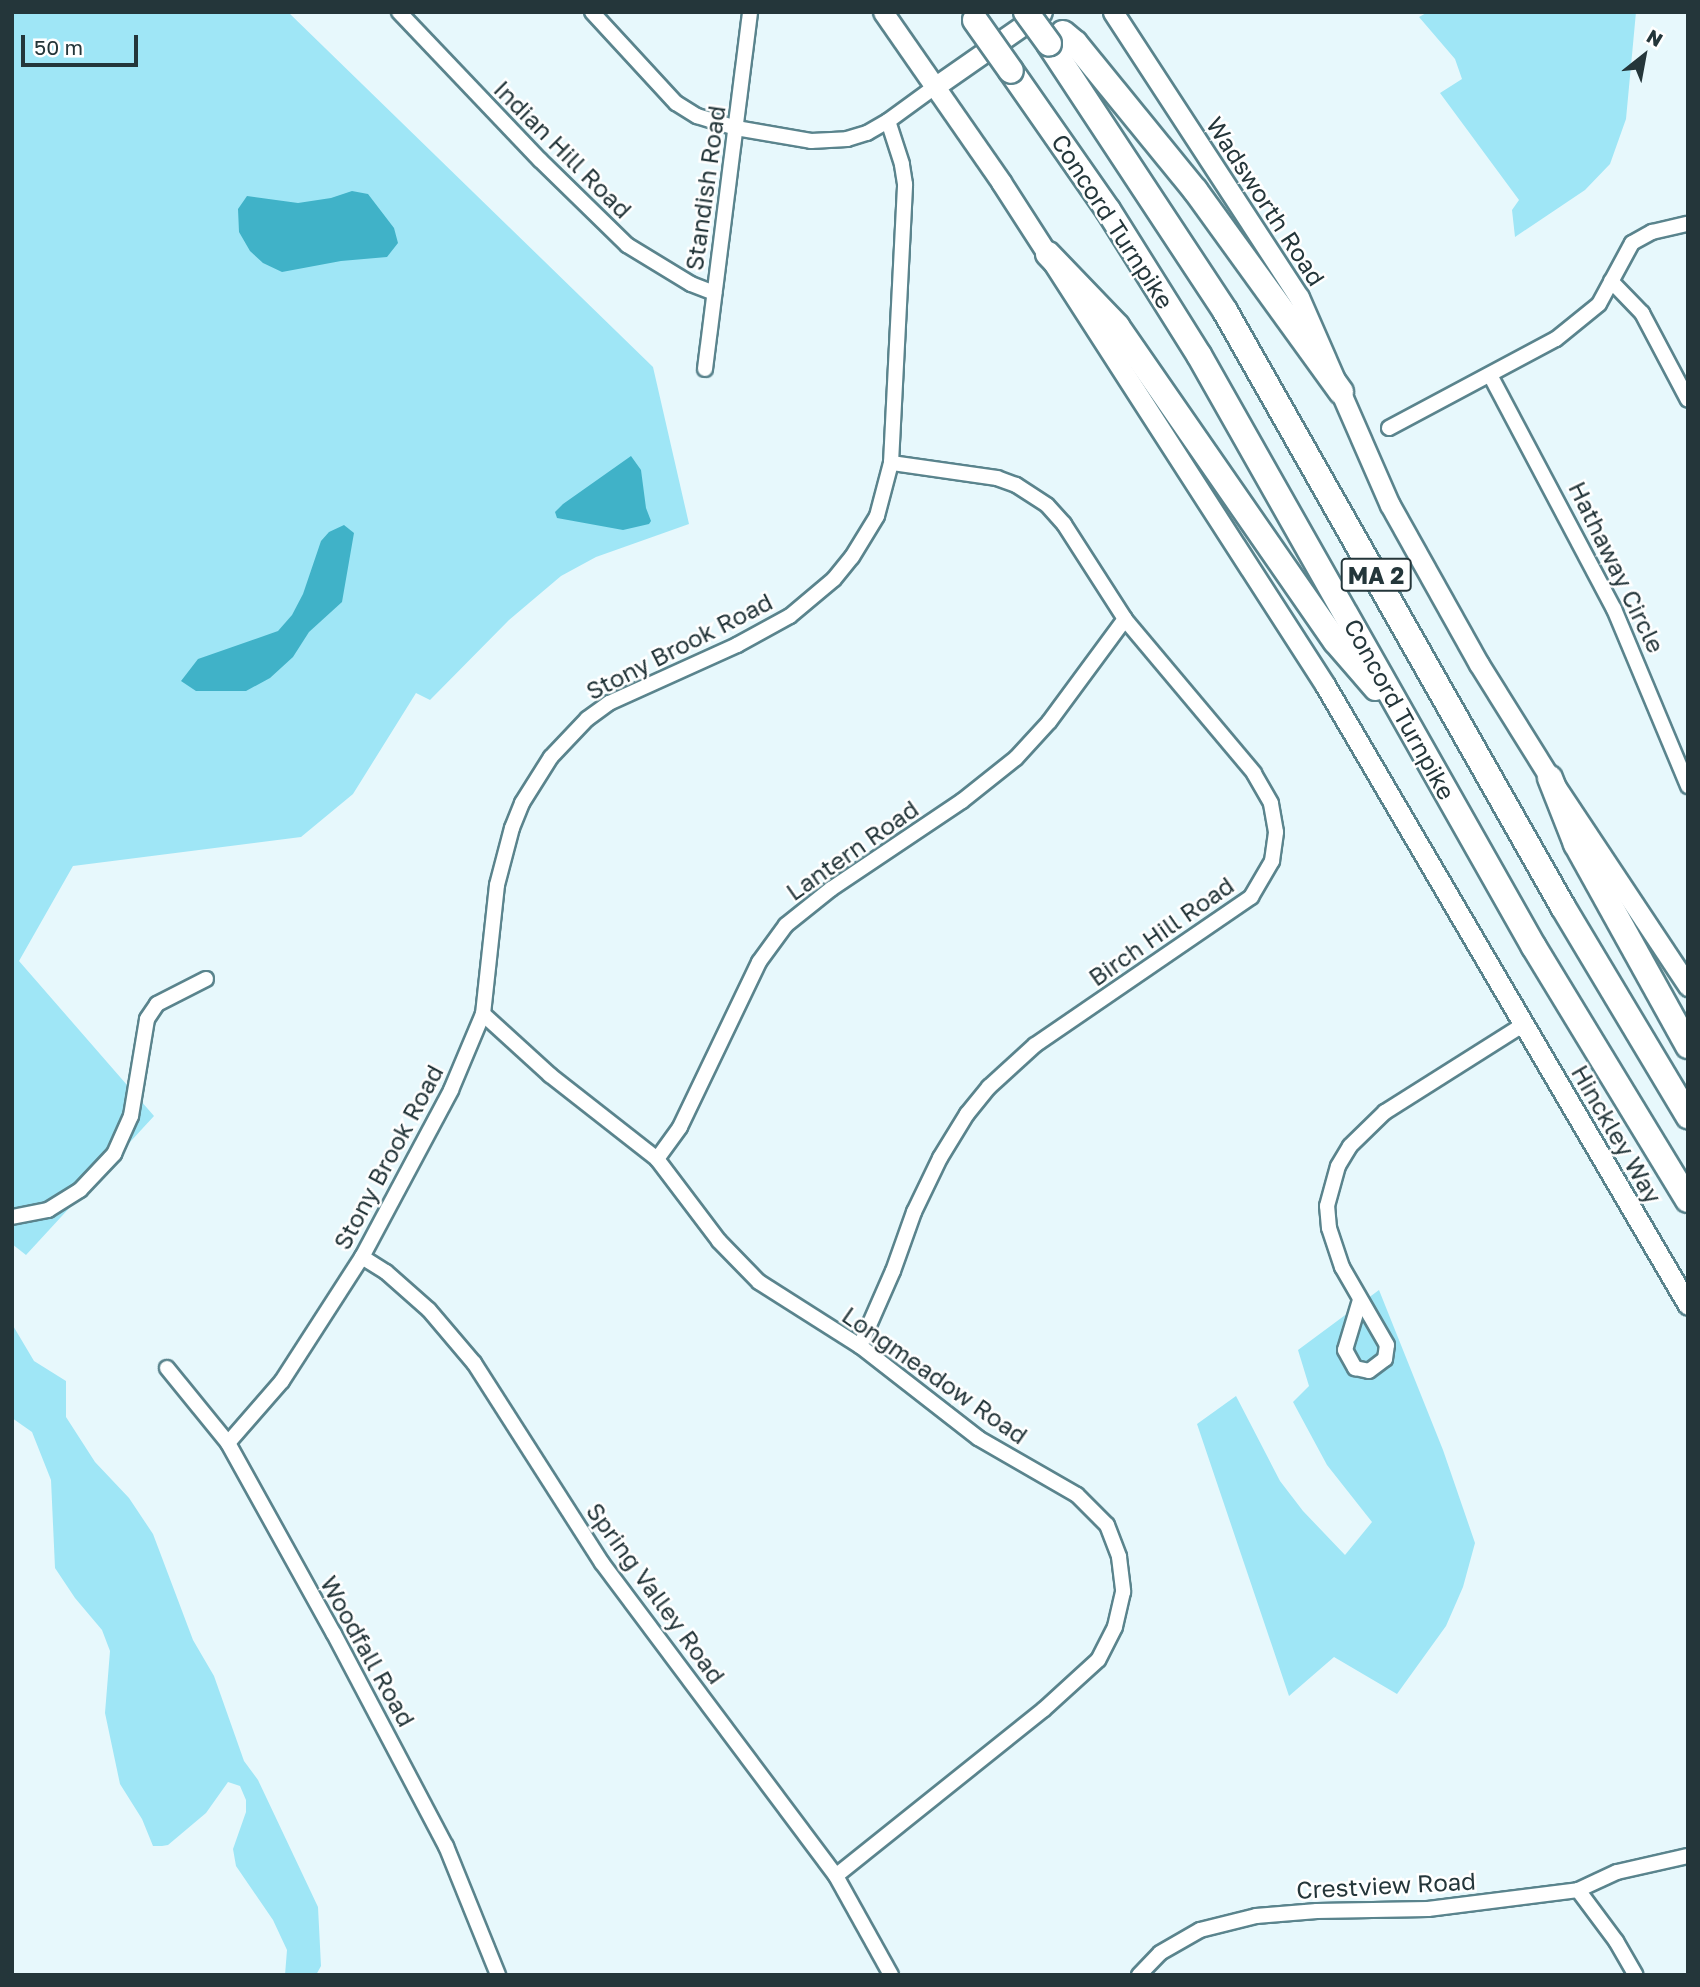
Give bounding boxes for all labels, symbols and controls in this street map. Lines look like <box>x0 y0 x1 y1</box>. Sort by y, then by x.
scale bar <box>24 21 142 65</box>
north arrow <box>1609 21 1679 91</box>
text: N <box>1643 24 1667 51</box>
text: 50 m <box>34 34 83 60</box>
street label: Indian Hill Road <box>488 74 638 224</box>
street label: Standish Road <box>679 104 731 272</box>
street label: Wadsworth Road <box>1201 111 1331 291</box>
street label: Concord Turnpike <box>1046 128 1180 314</box>
street label: Hathaway Circle <box>1563 477 1671 657</box>
road number: MA 2 <box>1339 555 1413 594</box>
street label: Stony Brook Road <box>581 587 777 705</box>
street label: Concord Turnpike <box>1338 614 1462 804</box>
street label: Lantern Road <box>780 794 924 906</box>
street label: Birch Hill Road <box>1083 870 1239 992</box>
street label: Stony Brook Road <box>327 1060 449 1254</box>
street label: Hinckley Way <box>1566 1060 1668 1208</box>
street label: Longmeadow Road <box>837 1300 1033 1450</box>
street label: Spring Valley Road <box>581 1497 731 1689</box>
street label: Woodfall Road <box>315 1571 421 1731</box>
street label: Crestview Road <box>1295 1866 1477 1904</box>

